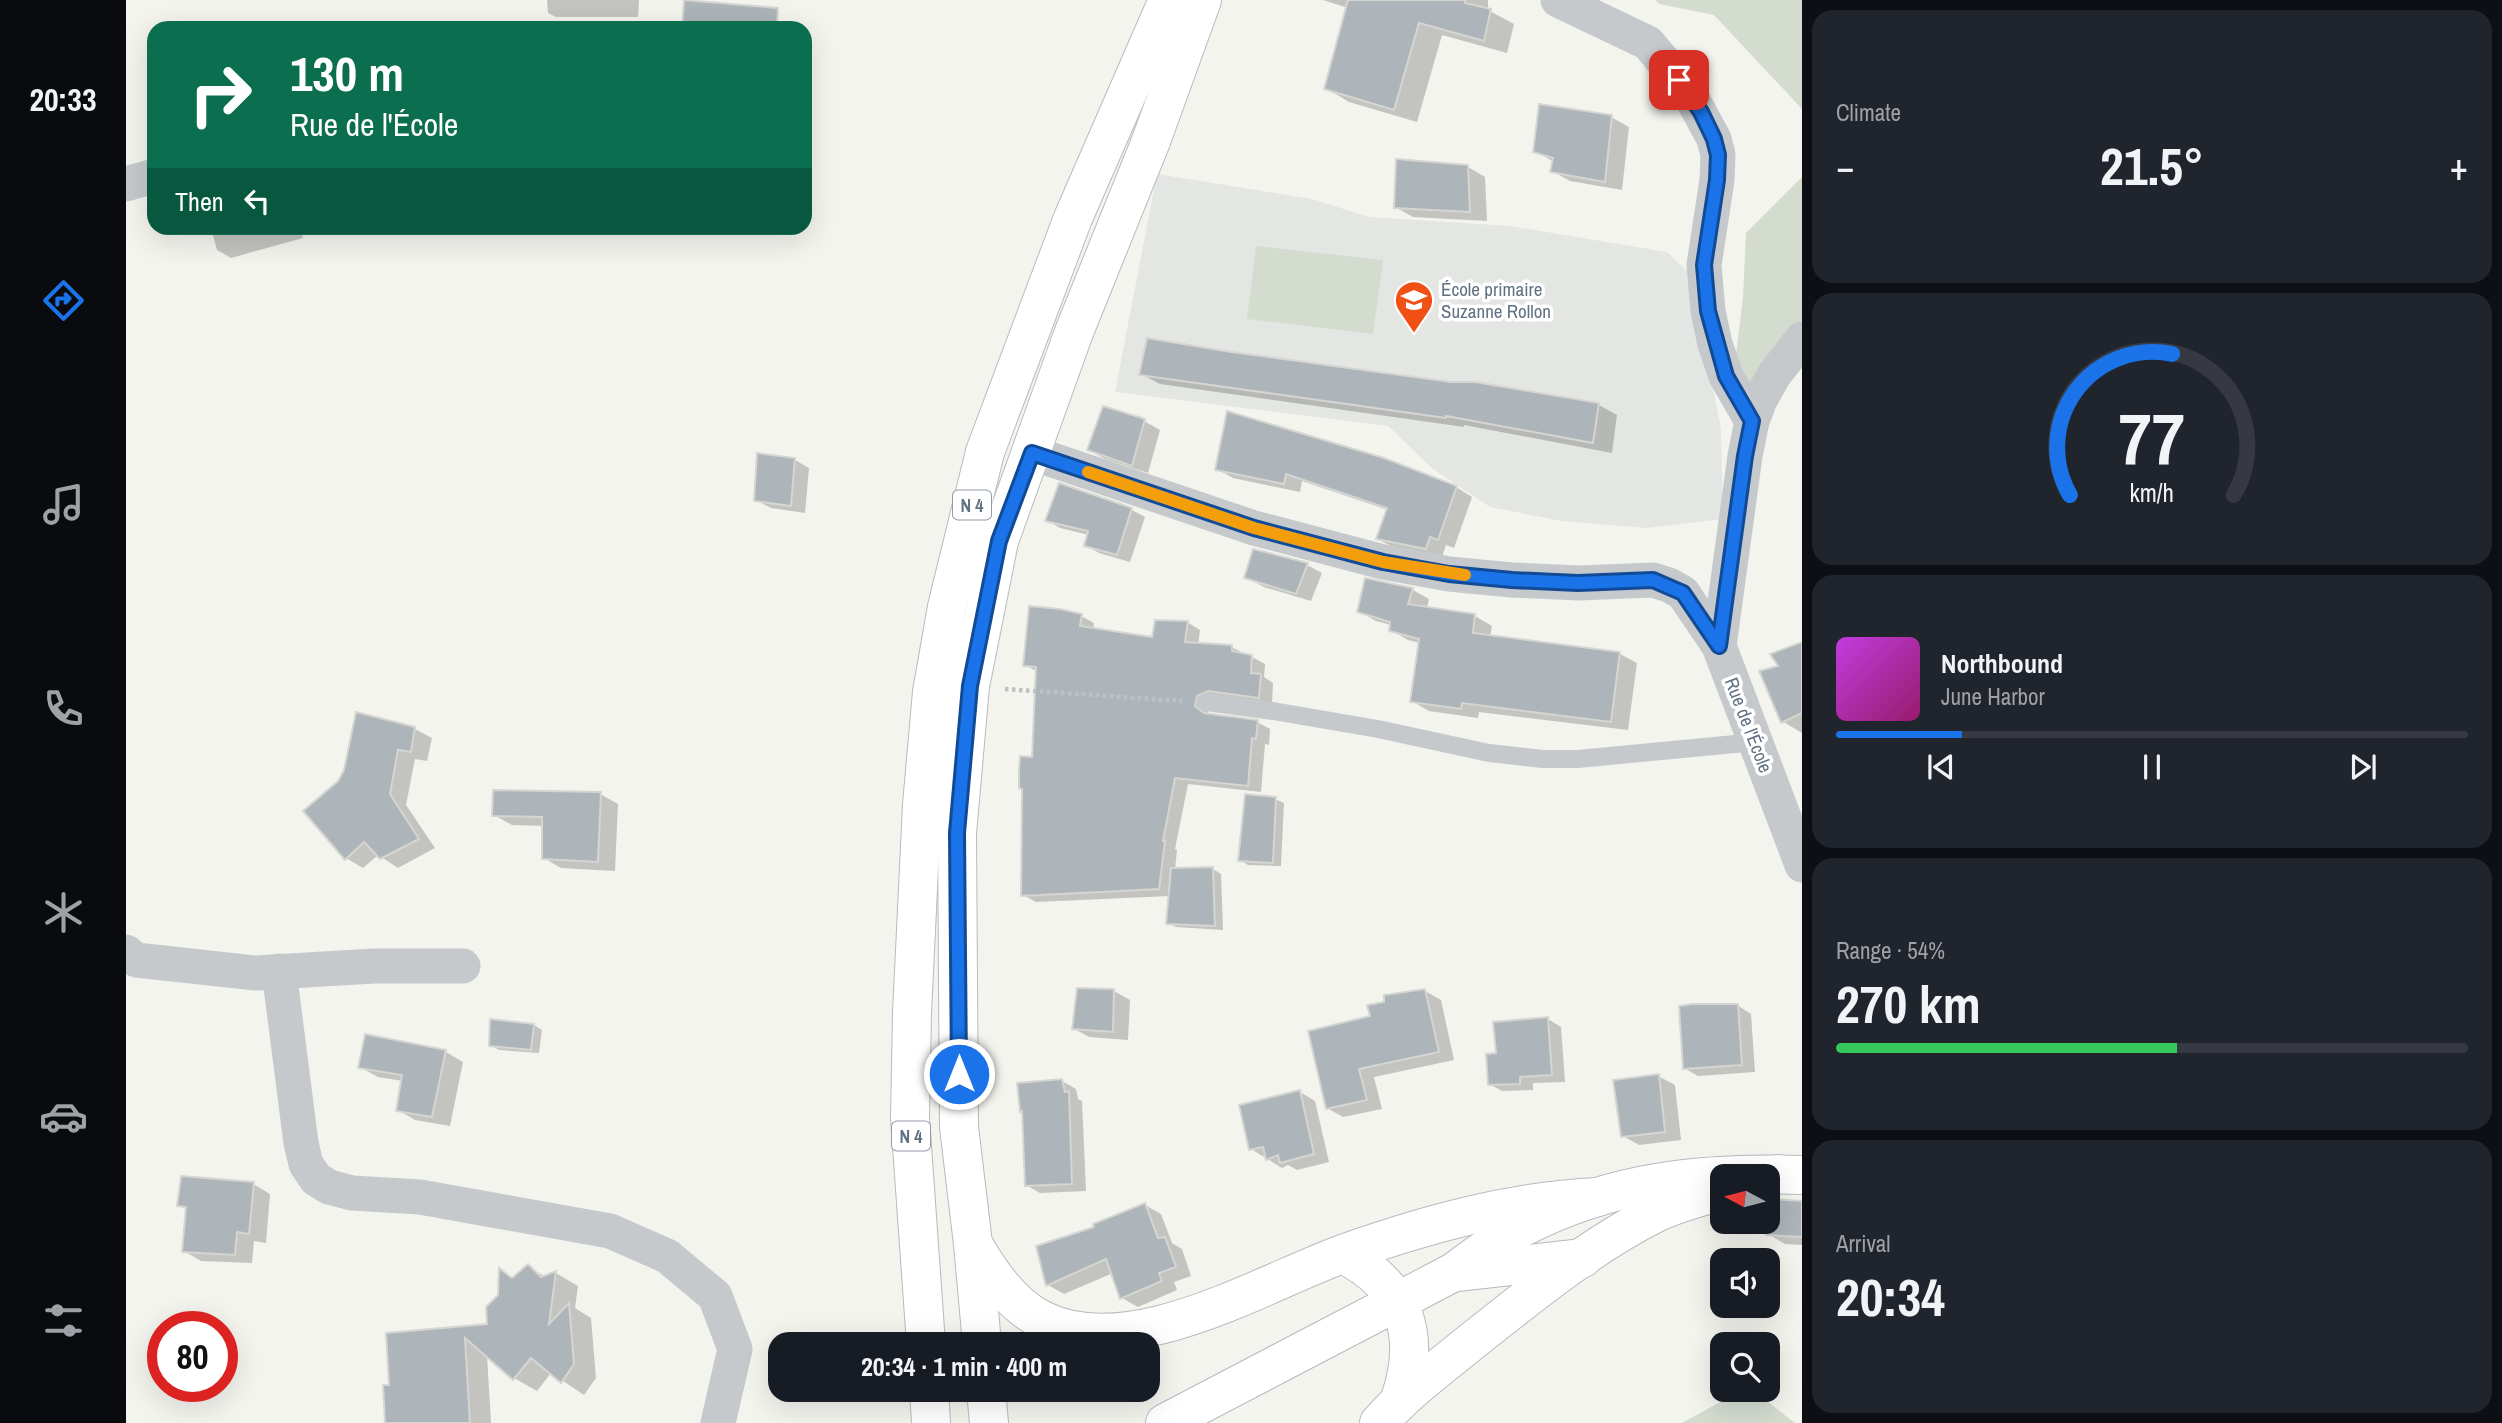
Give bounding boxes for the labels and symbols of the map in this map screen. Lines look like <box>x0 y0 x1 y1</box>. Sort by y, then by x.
pin <box>1649 50 1709 110</box>
place label: École primaire Suzanne Rollon <box>1441 276 1551 324</box>
school or university icon: École primaire Suzanne Rollon <box>1393 279 1435 334</box>
road number: N 4 <box>953 490 991 520</box>
street label: Rue de l'École <box>1719 674 1779 776</box>
position arrow <box>922 1037 996 1111</box>
road number: N 4 <box>892 1121 930 1150</box>
north arrow <box>1710 1164 1780 1234</box>
speed limit sign: 80 <box>147 1311 238 1402</box>

